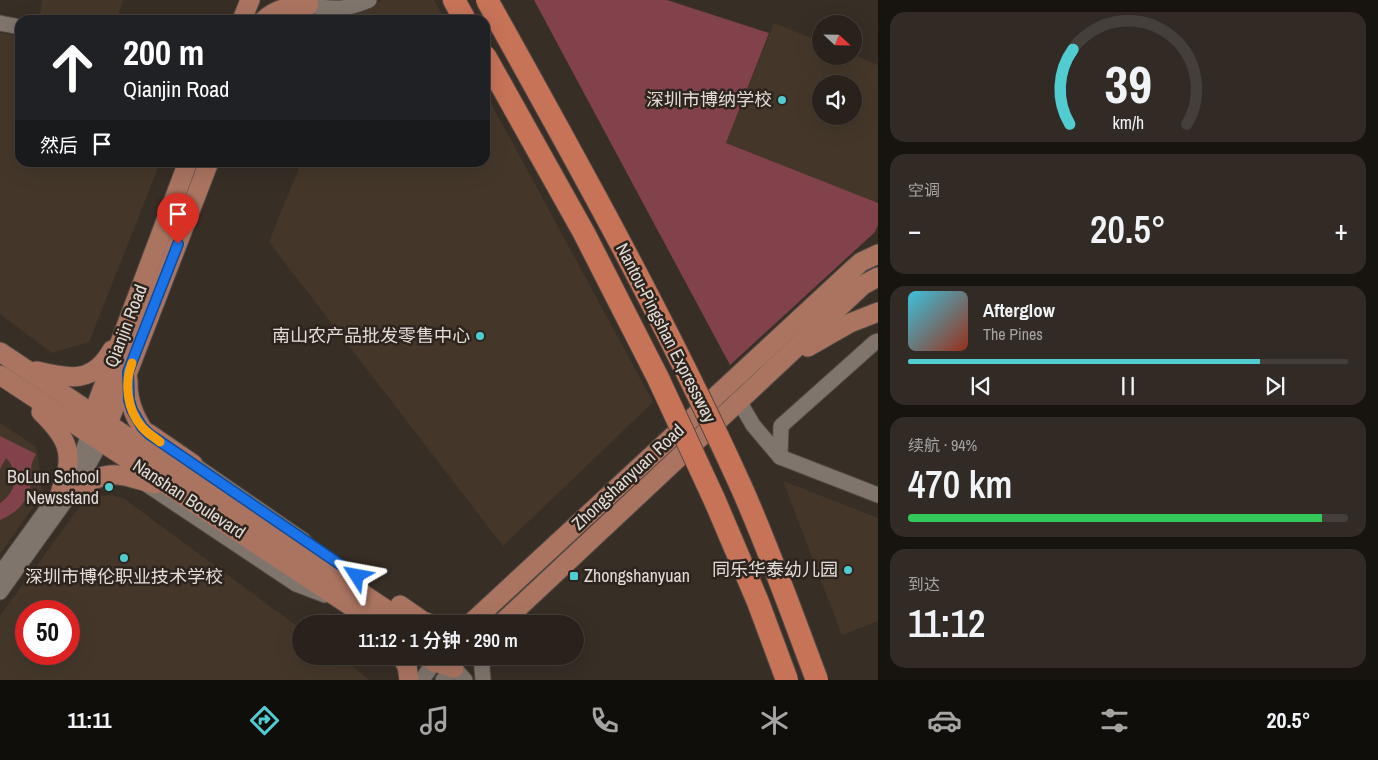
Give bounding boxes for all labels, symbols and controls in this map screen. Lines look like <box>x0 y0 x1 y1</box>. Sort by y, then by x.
north arrow <box>812 15 862 65</box>
map controls <box>812 15 862 125</box>
text: 200 m <box>123 29 204 76</box>
icon: ahead <box>40 35 105 100</box>
text: 39 <box>1104 49 1152 119</box>
text: Qianjin Road <box>123 74 229 104</box>
button: sound <box>812 75 862 125</box>
place label: 深圳市博纳学校 <box>646 87 772 112</box>
marker: 深圳市博纳学校 <box>776 94 788 106</box>
text: km/h <box>1112 111 1144 135</box>
icon: arrive <box>88 130 116 158</box>
text: 然后 <box>40 132 78 158</box>
text: 空调 <box>908 179 940 201</box>
pin <box>157 193 199 244</box>
icon: arrive <box>164 200 192 228</box>
text: 20.5° <box>1090 204 1166 255</box>
text: − <box>908 211 921 249</box>
text: + <box>1335 211 1348 249</box>
street label: Nantou-Pingshan Expressway <box>610 239 723 427</box>
street label: Qianjin Road <box>98 281 153 371</box>
text: Afterglow <box>983 297 1055 323</box>
place label: 南山农产品批发零售中心 <box>272 323 470 348</box>
text: The Pines <box>983 323 1043 345</box>
marker: 南山农产品批发零售中心 <box>474 330 486 342</box>
icon: previous <box>967 372 995 400</box>
icon: pause <box>1114 372 1142 400</box>
icon: next <box>1261 372 1289 400</box>
street label: Zhongshanyuan Road <box>566 418 689 535</box>
text: 续航 · 94% <box>908 434 977 456</box>
street label: Nanshan Boulevard <box>128 453 250 544</box>
text: 470 km <box>908 459 1012 510</box>
place label: BoLun School Newsstand <box>7 464 99 510</box>
marker: BoLun School Newsstand <box>103 481 115 493</box>
position arrow <box>330 549 382 601</box>
marker: 深圳市博伦职业技术学校 <box>118 552 130 564</box>
place label: 同乐华泰幼儿园 <box>712 557 838 582</box>
place label: Zhongshanyuan <box>584 563 690 588</box>
place label: 深圳市博伦职业技术学校 <box>25 564 223 589</box>
marker: 同乐华泰幼儿园 <box>842 564 854 576</box>
marker: Zhongshanyuan <box>568 570 580 582</box>
text: 到达 <box>908 573 940 595</box>
text: 11:12 <box>908 598 985 649</box>
speed limit sign: 50 <box>15 600 80 665</box>
text: 11:12 · 1 分钟 · 290 m <box>358 627 518 653</box>
icon: directions <box>247 703 282 738</box>
icon: music <box>417 703 452 738</box>
icon: phone <box>587 703 622 738</box>
icon: climate <box>757 703 792 738</box>
icon: car <box>927 703 962 738</box>
icon: filters <box>1097 703 1132 738</box>
text: 11:11 <box>67 705 112 735</box>
text: 20.5° <box>1267 705 1310 735</box>

